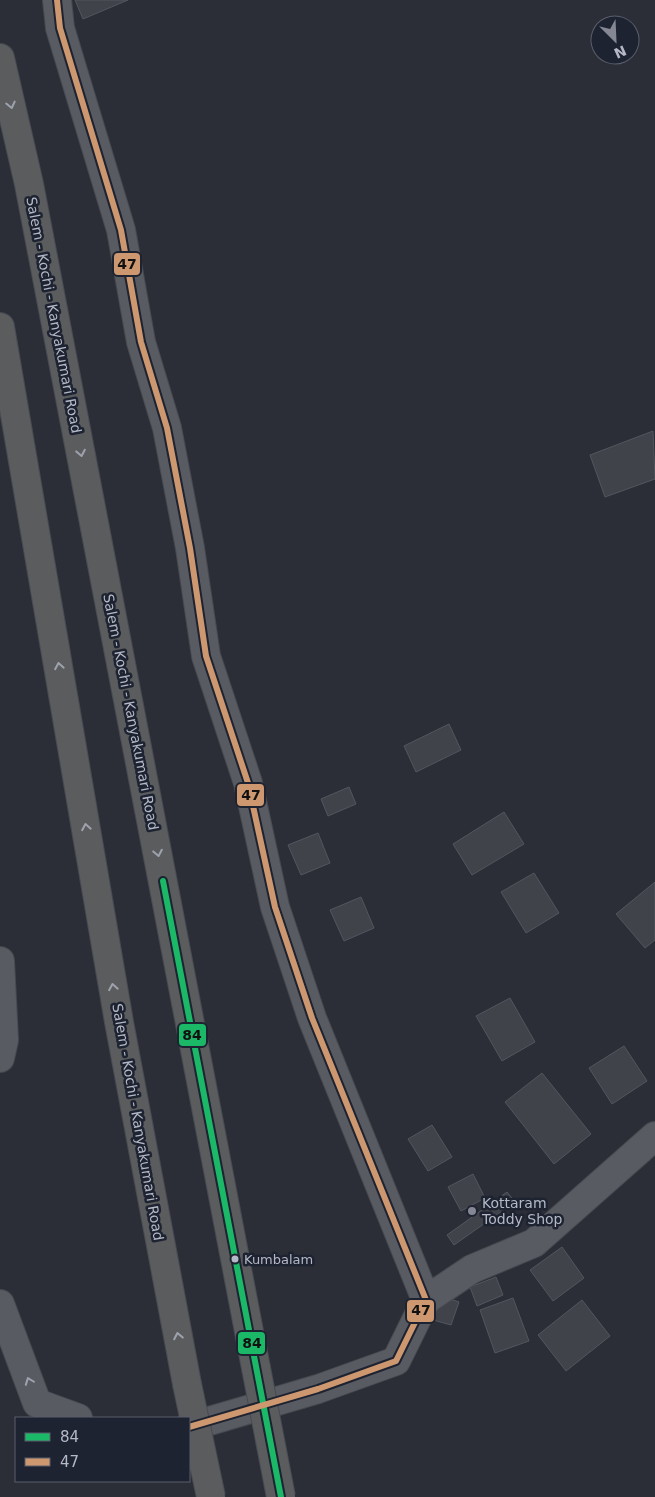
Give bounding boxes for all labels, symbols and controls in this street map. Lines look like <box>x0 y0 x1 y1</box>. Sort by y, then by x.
north arrow <box>590 15 640 65</box>
text: N <box>612 42 629 62</box>
one-way arrow <box>5 101 16 110</box>
street label: Salem - Kochi - Kanyakumari Road <box>23 196 85 434</box>
line badge: 47 <box>113 252 141 276</box>
text: 47 <box>117 256 137 272</box>
one-way arrow <box>76 449 86 458</box>
street label: Salem - Kochi - Kanyakumari Road <box>100 593 162 831</box>
one-way arrow <box>55 662 65 671</box>
line badge: 47 <box>236 783 265 807</box>
text: 47 <box>241 787 261 803</box>
one-way arrow <box>82 822 92 831</box>
one-way arrow <box>152 849 163 858</box>
one-way arrow <box>109 982 119 991</box>
street label: Salem - Kochi - Kanyakumari Road <box>109 1002 167 1242</box>
line badge: 84 <box>178 1023 207 1047</box>
text: 84 <box>182 1027 202 1043</box>
place label: Kottaram Toddy Shop <box>481 1195 563 1227</box>
marker: Kottaram Toddy Shop <box>466 1205 478 1217</box>
place label: Kumbalam <box>244 1252 313 1267</box>
marker: Kumbalam <box>230 1254 240 1264</box>
line badge: 47 <box>406 1299 435 1323</box>
text: 47 <box>411 1302 431 1318</box>
one-way arrow <box>173 1331 184 1340</box>
line badge: 84 <box>237 1331 266 1355</box>
text: 84 <box>242 1335 262 1351</box>
one-way arrow <box>25 1377 35 1386</box>
legend <box>15 1417 190 1482</box>
text: 84 <box>60 1428 79 1446</box>
text: 47 <box>60 1453 79 1471</box>

